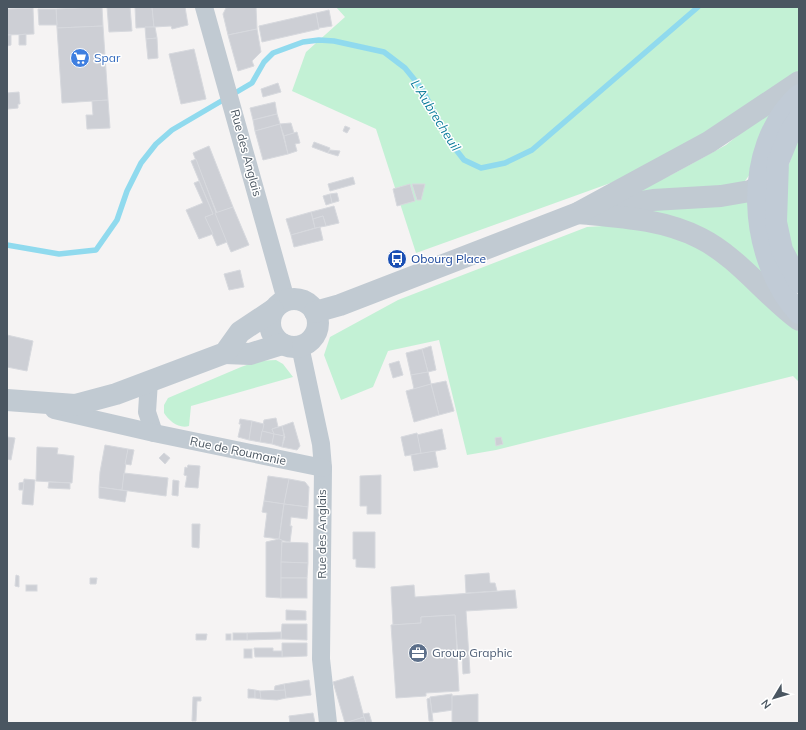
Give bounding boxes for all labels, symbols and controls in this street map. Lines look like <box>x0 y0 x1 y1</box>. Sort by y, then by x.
supermarket icon: Spar <box>69 47 91 69</box>
place label: Spar <box>94 50 121 65</box>
water label: L'Aubrecheuil <box>408 76 465 154</box>
street label: Rue des Anglais <box>228 108 265 198</box>
bus stop icon: Obourg Place <box>386 248 408 270</box>
place label: Obourg Place <box>411 251 486 266</box>
street label: Rue de Roumanie <box>189 433 288 468</box>
street label: Rue des Anglais <box>314 489 329 579</box>
office icon: Group Graphic <box>407 642 429 664</box>
place label: Group Graphic <box>432 645 513 660</box>
north arrow <box>754 678 794 718</box>
text: N <box>758 697 774 712</box>

